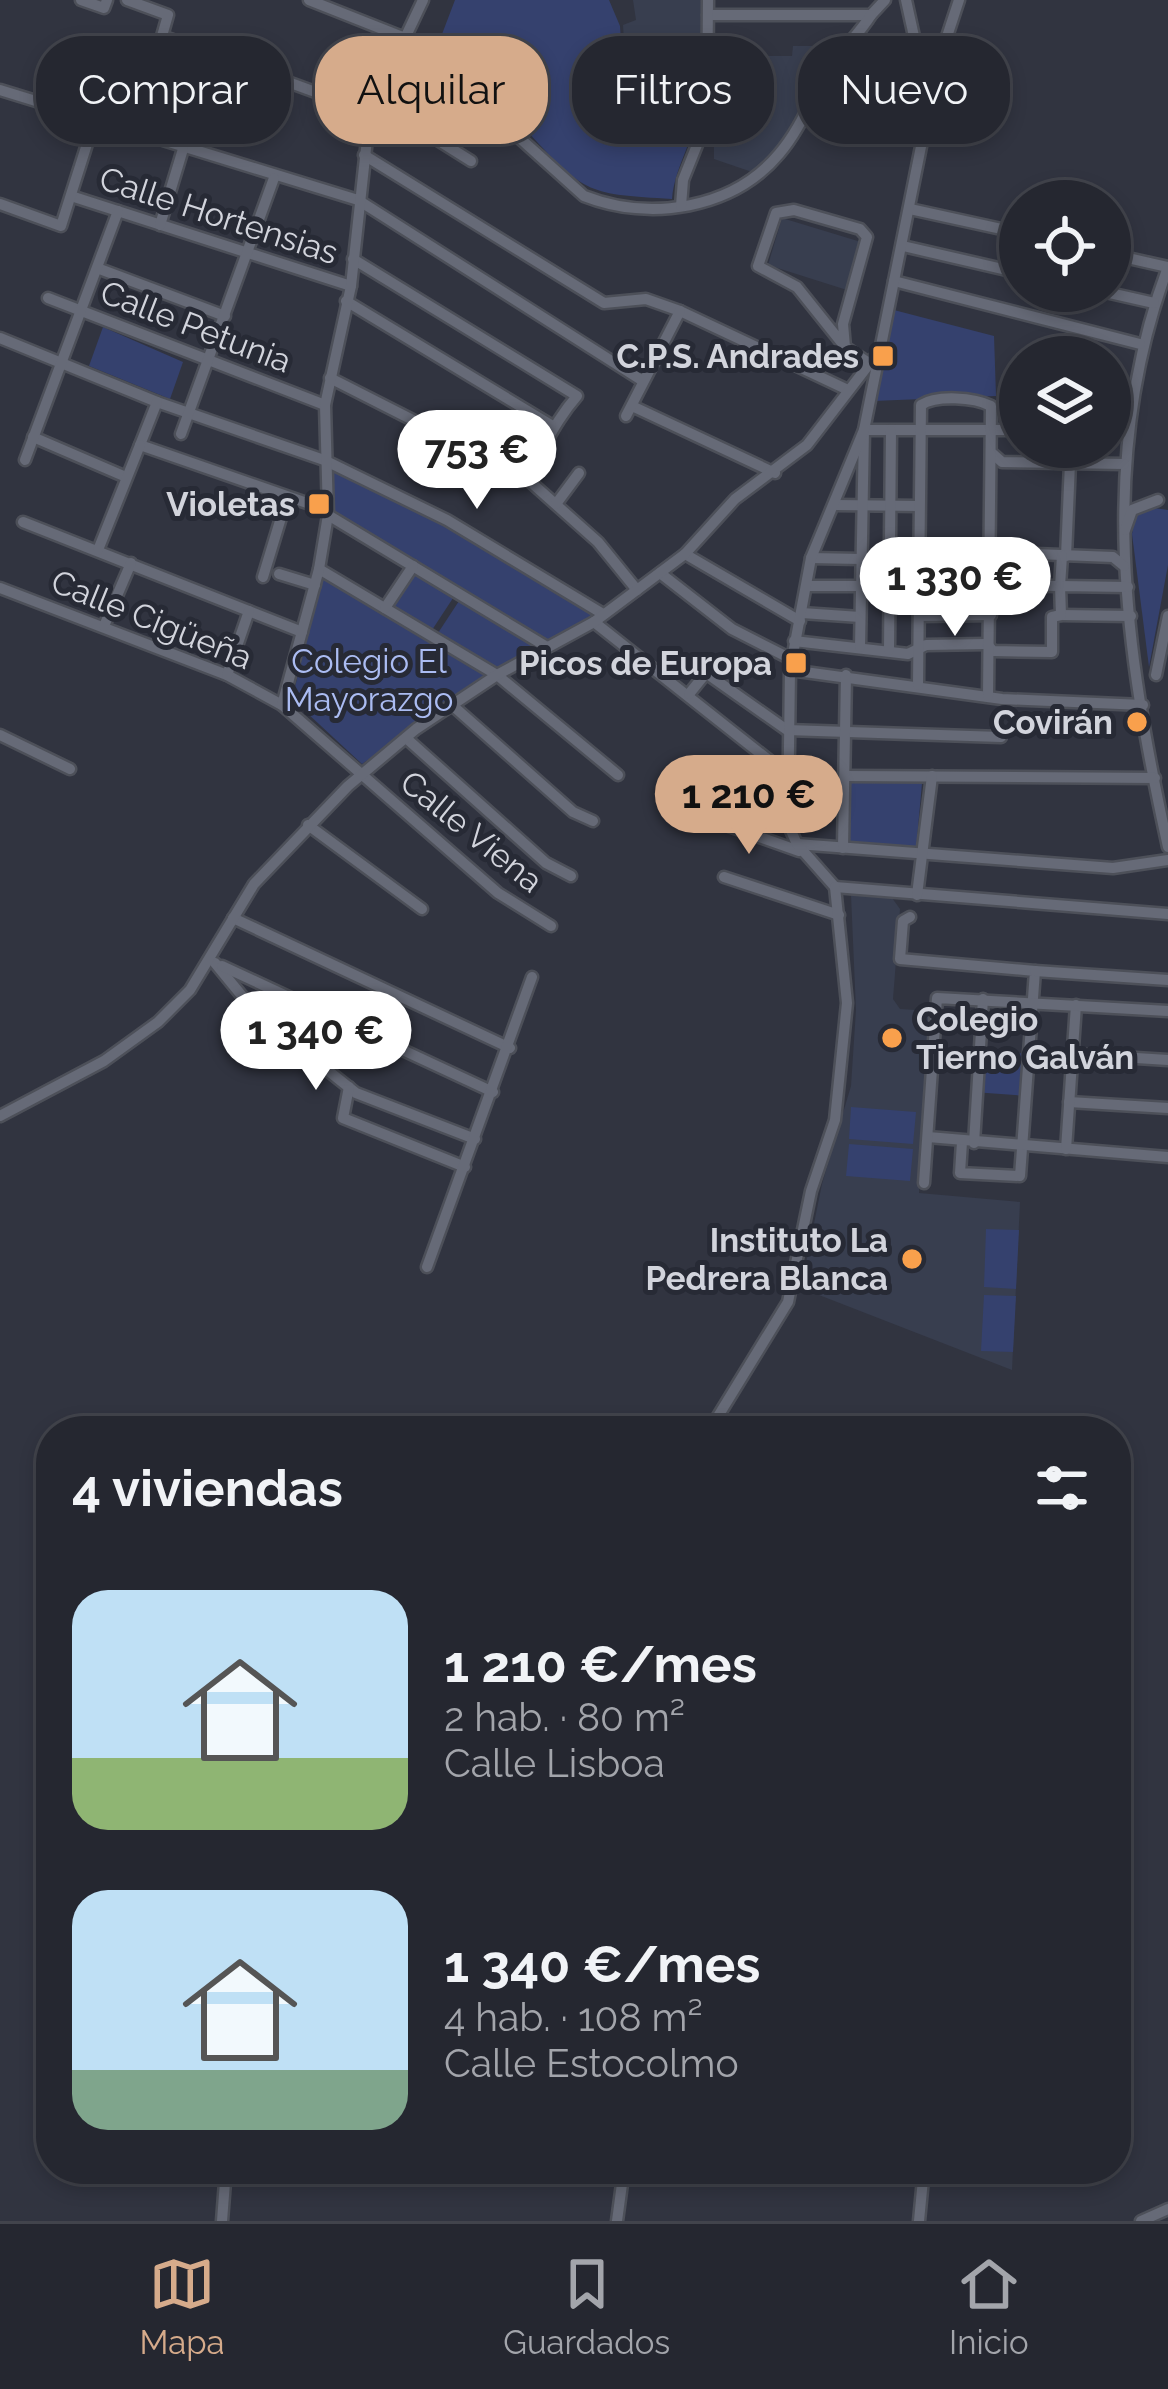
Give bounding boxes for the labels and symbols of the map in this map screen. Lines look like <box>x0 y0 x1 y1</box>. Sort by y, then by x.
street label: Calle Hortensias <box>95 159 343 272</box>
street label: Calle Petunia <box>95 272 297 381</box>
place label: C.P.S. Andrades <box>617 337 859 376</box>
marker: C.P.S. Andrades <box>870 343 896 369</box>
pin: 753 € <box>393 410 561 512</box>
place label: Violetas <box>166 485 295 524</box>
marker: Violetas <box>306 491 332 517</box>
pin: 1 330 € <box>844 537 1066 639</box>
street label: Calle Cigüeña <box>46 562 258 677</box>
park label: Colegio El Mayorazgo <box>285 642 453 719</box>
place label: Picos de Europa <box>519 644 772 683</box>
marker: Picos de Europa <box>783 650 809 676</box>
place label: Covirán <box>993 703 1113 742</box>
marker: Covirán <box>1124 709 1150 735</box>
pin: 1 210 € <box>638 755 860 857</box>
street label: Calle Viena <box>393 762 551 900</box>
pin: 1 340 € <box>205 991 427 1093</box>
place label: Colegio Tierno Galván <box>916 1000 1134 1077</box>
marker: Colegio Tierno Galván <box>879 1025 905 1051</box>
place label: Instituto La Pedrera Blanca <box>646 1221 888 1298</box>
marker: Instituto La Pedrera Blanca <box>899 1246 925 1272</box>

